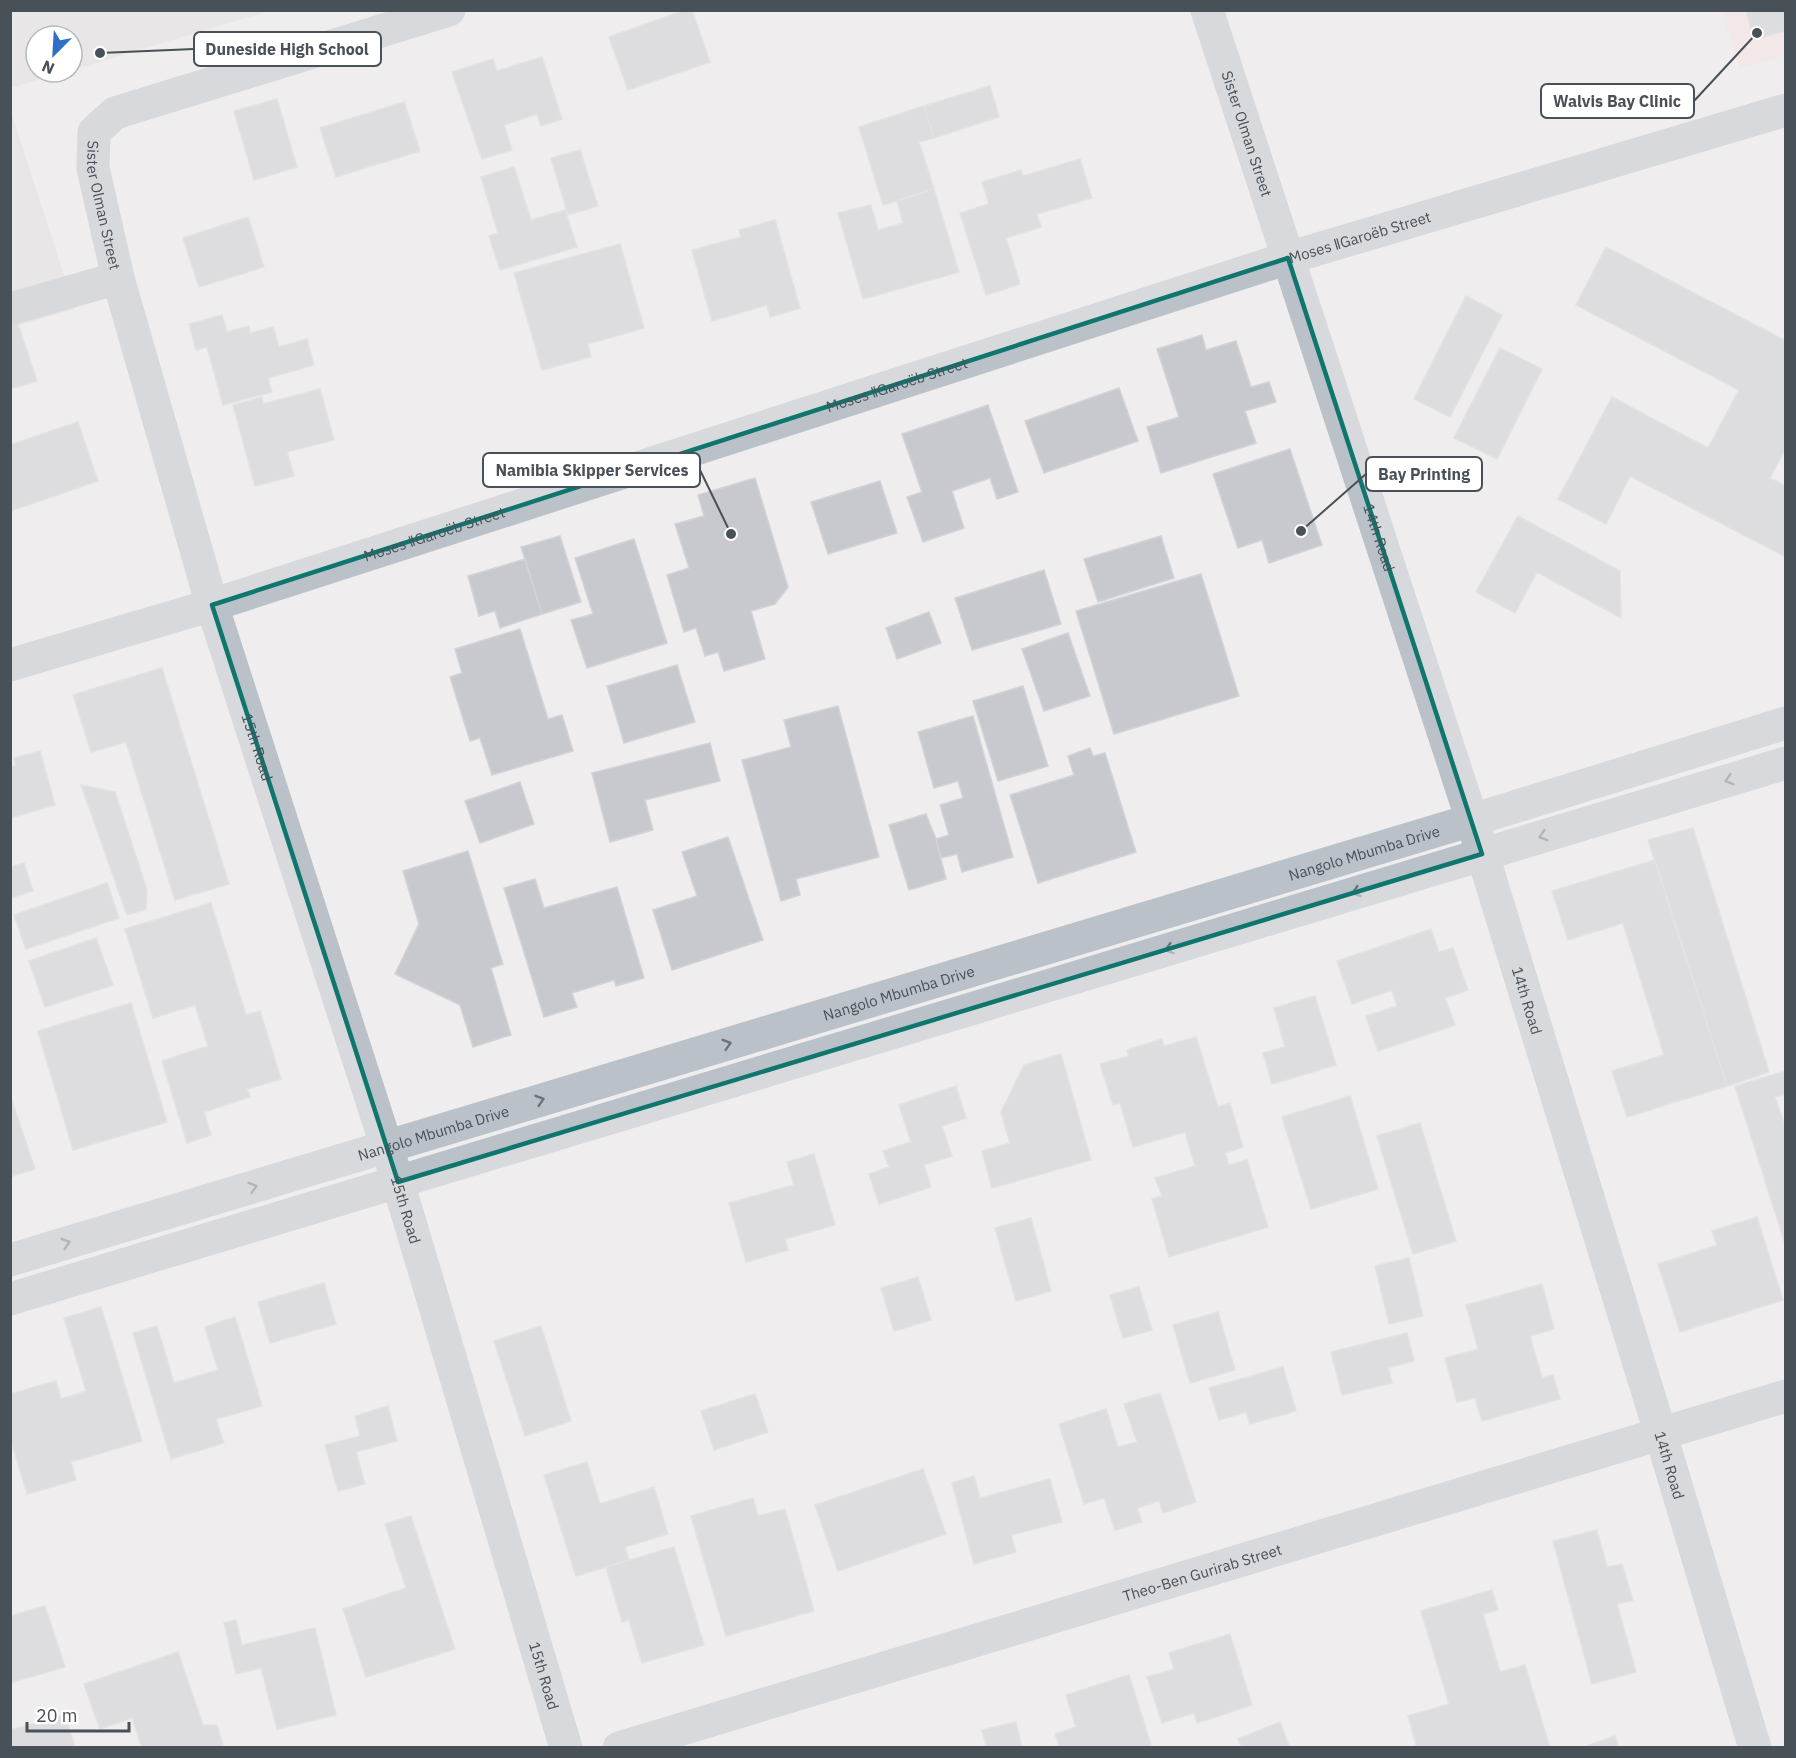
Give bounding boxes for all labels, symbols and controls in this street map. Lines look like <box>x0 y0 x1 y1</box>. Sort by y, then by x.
north arrow <box>24 24 84 84</box>
callout: Duneside High School <box>194 32 381 66</box>
text: Duneside High School <box>205 39 369 59</box>
text: N <box>39 56 57 79</box>
street label: Sister Olman Street <box>1218 68 1277 199</box>
callout: Walvis Bay Clinic <box>1541 84 1694 118</box>
text: Walvis Bay Clinic <box>1553 91 1681 111</box>
street label: Sister Olman Street <box>83 140 125 271</box>
street label: Moses ǁGaroëb Street <box>1286 207 1433 267</box>
street label: Moses ǁGaroëb Street <box>824 353 970 416</box>
callout: Namibia Skipper Services <box>483 453 700 487</box>
callout: Bay Printing <box>1366 457 1482 491</box>
text: Namibia Skipper Services <box>495 460 689 480</box>
text: Bay Printing <box>1378 464 1470 484</box>
street label: 14th Road <box>1360 501 1399 574</box>
street label: Moses ǁGaroëb Street <box>361 502 507 565</box>
street label: 15th Road <box>238 711 278 783</box>
one-way arrow <box>1725 773 1735 785</box>
street label: Nangolo Mbumba Drive <box>1286 821 1442 884</box>
one-way arrow <box>1538 829 1549 841</box>
one-way arrow <box>1351 885 1362 897</box>
one-way arrow <box>1164 942 1175 954</box>
street label: Nangolo Mbumba Drive <box>821 961 977 1024</box>
street label: 14th Road <box>1508 964 1547 1037</box>
one-way arrow <box>721 1039 732 1051</box>
one-way arrow <box>534 1095 545 1107</box>
street label: Nangolo Mbumba Drive <box>355 1101 511 1164</box>
street label: 15th Road <box>387 1173 425 1246</box>
one-way arrow <box>247 1182 258 1194</box>
one-way arrow <box>61 1238 71 1250</box>
street label: 14th Road <box>1651 1429 1689 1501</box>
street label: Theo-Ben Gurirab Street <box>1120 1539 1284 1605</box>
street label: 15th Road <box>525 1639 564 1712</box>
scale bar <box>27 1695 129 1733</box>
text: 20 m <box>36 1704 78 1727</box>

